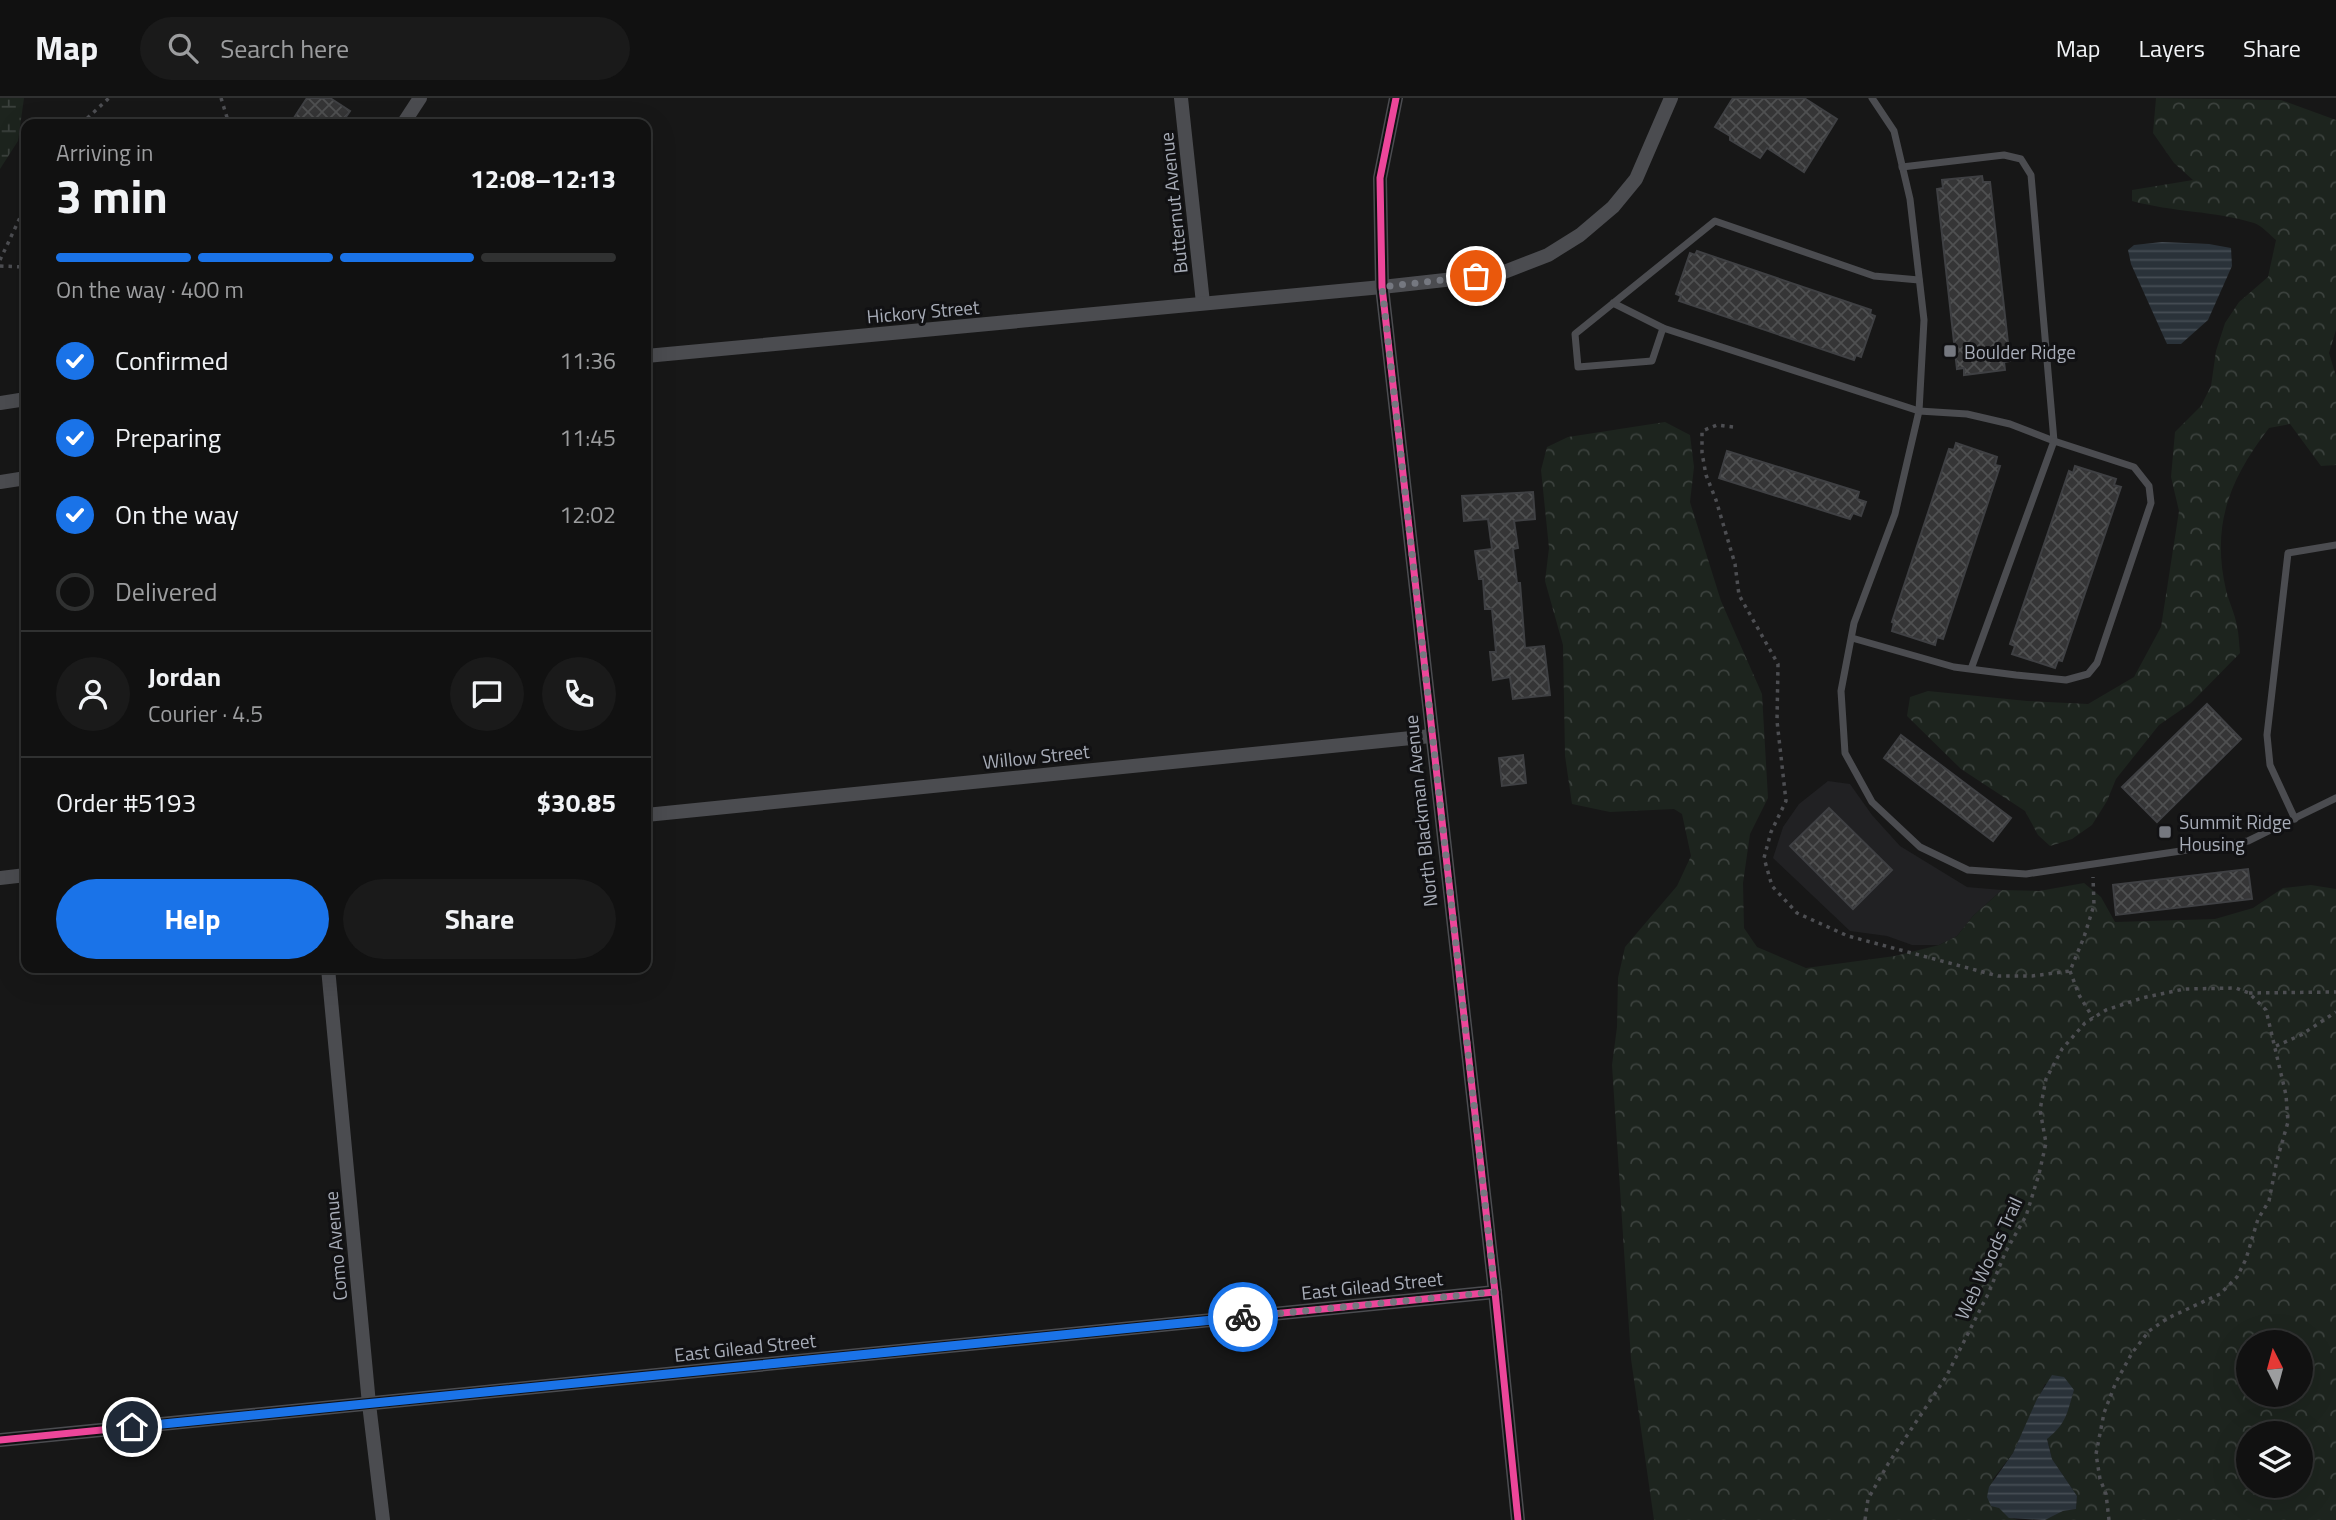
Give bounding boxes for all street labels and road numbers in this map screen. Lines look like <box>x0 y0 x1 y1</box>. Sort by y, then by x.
street label: Butternut Avenue <box>1151 131 1195 275</box>
street label: Hickory Street <box>865 292 981 330</box>
street label: North Blackman Avenue <box>1396 714 1444 908</box>
street label: Willow Street <box>981 736 1091 776</box>
street label: Como Avenue <box>316 1190 354 1302</box>
street label: Web Woods Trail <box>1947 1192 2029 1324</box>
street label: East Gilead Street <box>1300 1263 1445 1307</box>
street label: East Gilead Street <box>673 1325 818 1369</box>

